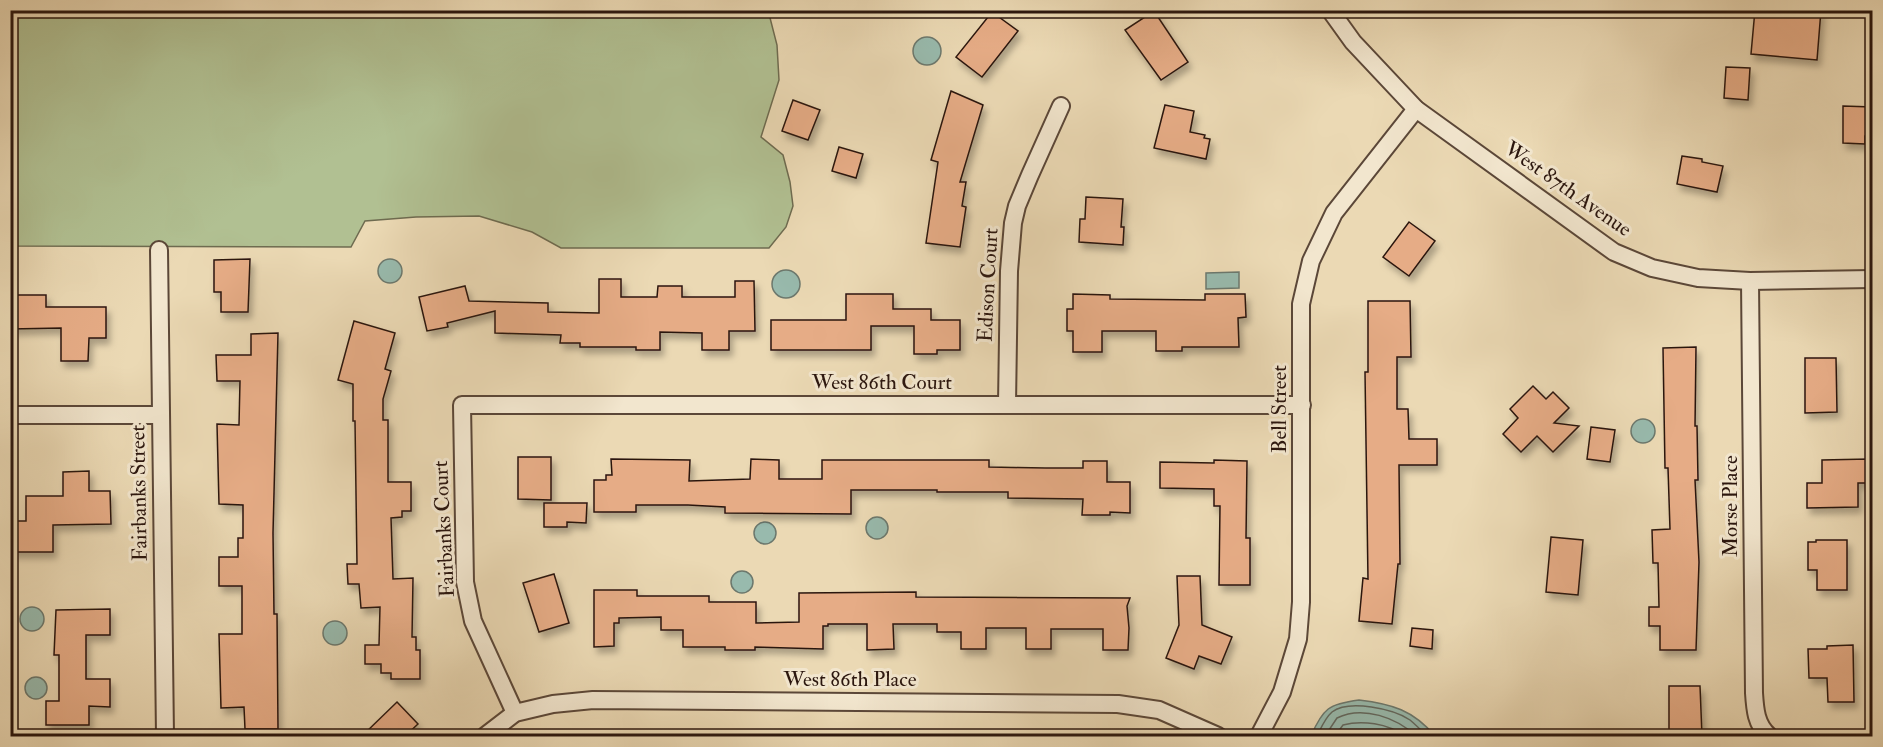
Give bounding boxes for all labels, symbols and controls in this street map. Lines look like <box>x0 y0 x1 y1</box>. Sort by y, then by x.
street label: West 87th Avenue <box>1498 135 1637 243</box>
street label: Edison Court <box>972 227 1004 343</box>
street label: Bell Street <box>1266 365 1293 453</box>
street label: West 86th Court <box>811 369 952 396</box>
street label: Fairbanks Street <box>124 424 154 561</box>
street label: Morse Place <box>1717 455 1744 557</box>
street label: Fairbanks Court <box>427 460 461 598</box>
street label: West 86th Place <box>783 666 917 693</box>

